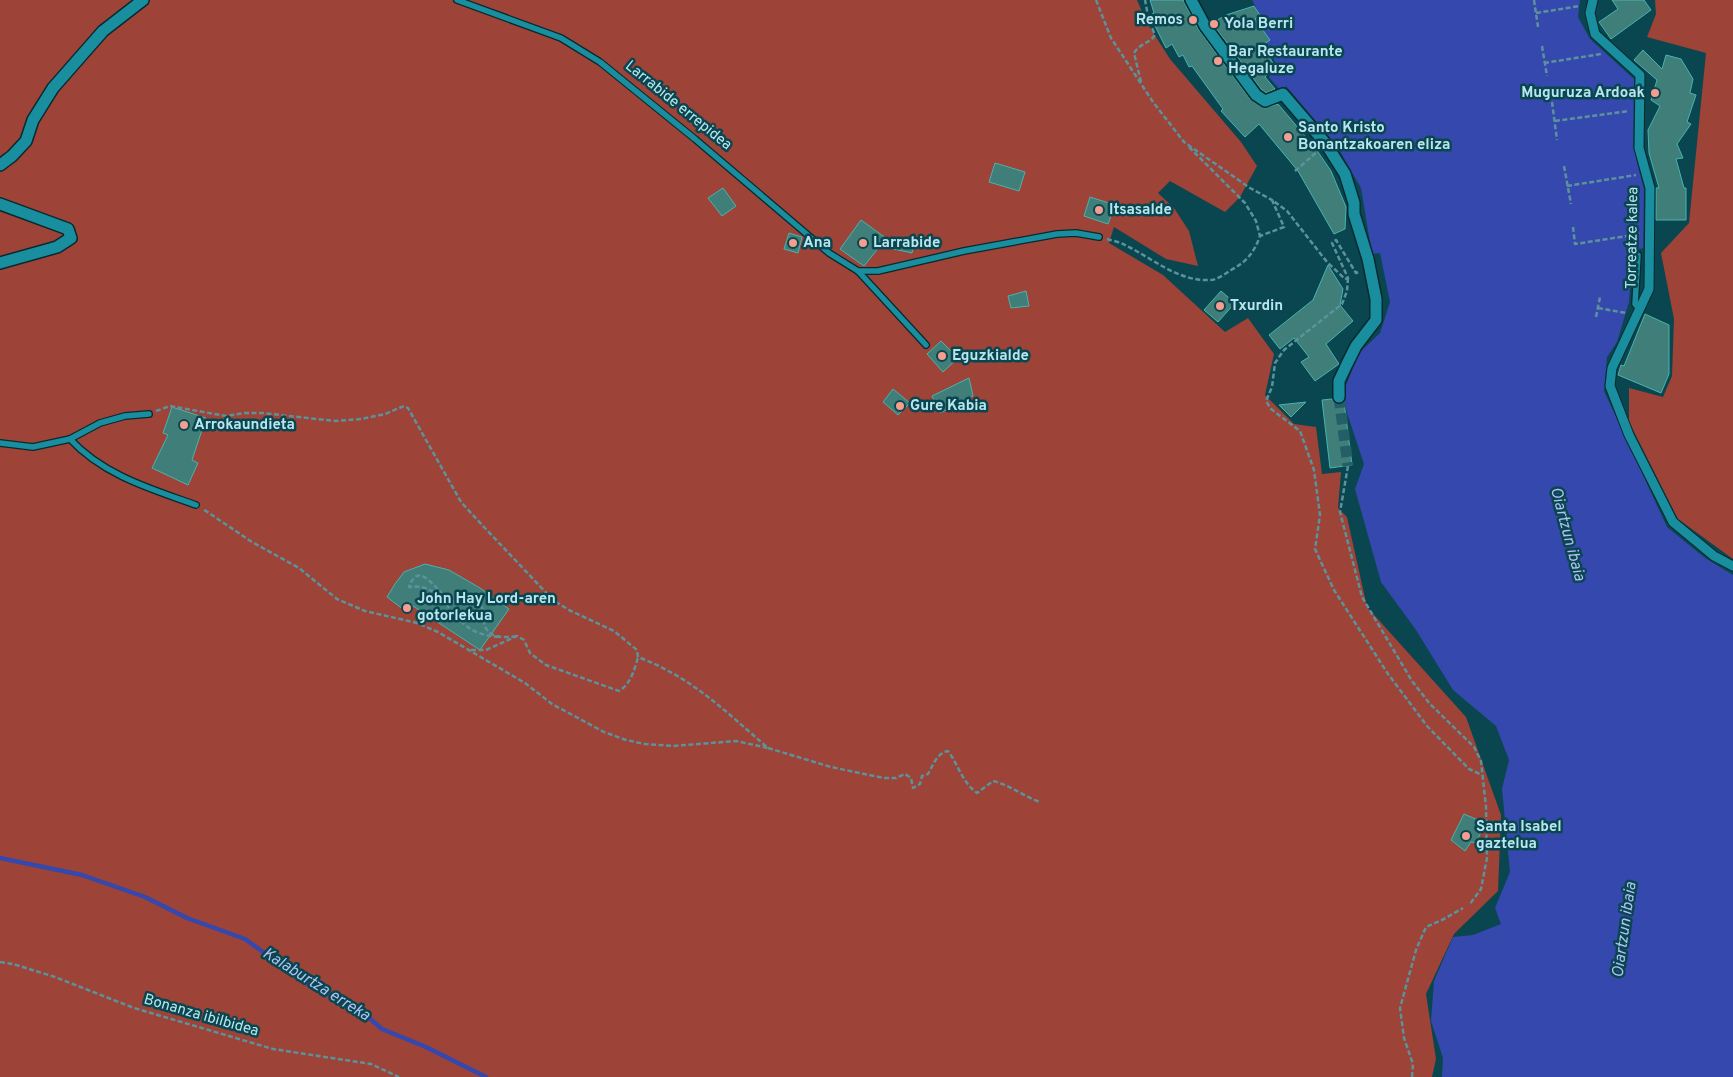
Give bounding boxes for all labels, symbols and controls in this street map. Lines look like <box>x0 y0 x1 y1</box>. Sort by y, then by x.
place label: Remos <box>1136 11 1183 30</box>
marker: Remos <box>1187 14 1199 26</box>
place label: Yola Berri <box>1224 15 1293 34</box>
marker: Yola Berri <box>1208 18 1220 30</box>
place label: Bar Restaurante Hegaluze <box>1228 43 1343 79</box>
marker: Bar Restaurante Hegaluze <box>1212 55 1224 67</box>
street label: Larrabide errepidea <box>621 57 735 155</box>
place label: Muguruza Ardoak <box>1521 84 1645 103</box>
marker: Muguruza Ardoak <box>1649 87 1661 99</box>
place label: Santo Kristo Bonantzakoaren eliza <box>1298 119 1450 155</box>
marker: Santo Kristo Bonantzakoaren eliza <box>1282 131 1294 143</box>
street label: Torreatze kalea <box>1623 187 1643 289</box>
place label: Itsasalde <box>1109 201 1172 220</box>
marker: Itsasalde <box>1093 204 1105 216</box>
place label: Ana <box>803 234 831 253</box>
place label: Larrabide <box>873 234 940 253</box>
marker: Ana <box>787 237 799 249</box>
marker: Larrabide <box>857 237 869 249</box>
place label: Txurdin <box>1230 297 1283 316</box>
marker: Txurdin <box>1214 300 1226 312</box>
place label: Eguzkialde <box>952 347 1029 366</box>
marker: Eguzkialde <box>936 350 948 362</box>
place label: Gure Kabia <box>910 397 987 416</box>
marker: Gure Kabia <box>894 400 906 412</box>
place label: Arrokaundieta <box>194 416 295 435</box>
marker: Arrokaundieta <box>178 419 190 431</box>
water label: Oiartzun ibaia <box>1545 485 1589 584</box>
place label: John Hay Lord-aren gotorlekua <box>417 590 556 626</box>
marker: John Hay Lord-aren gotorlekua <box>401 602 413 614</box>
place label: Santa Isabel gaztelua <box>1476 818 1562 854</box>
marker: Santa Isabel gaztelua <box>1460 830 1472 842</box>
water label: Oiartzun ibaia <box>1608 880 1642 979</box>
water label: Kalaburtza erreka <box>259 944 374 1026</box>
street label: Bonanza ibilbidea <box>141 990 261 1042</box>

